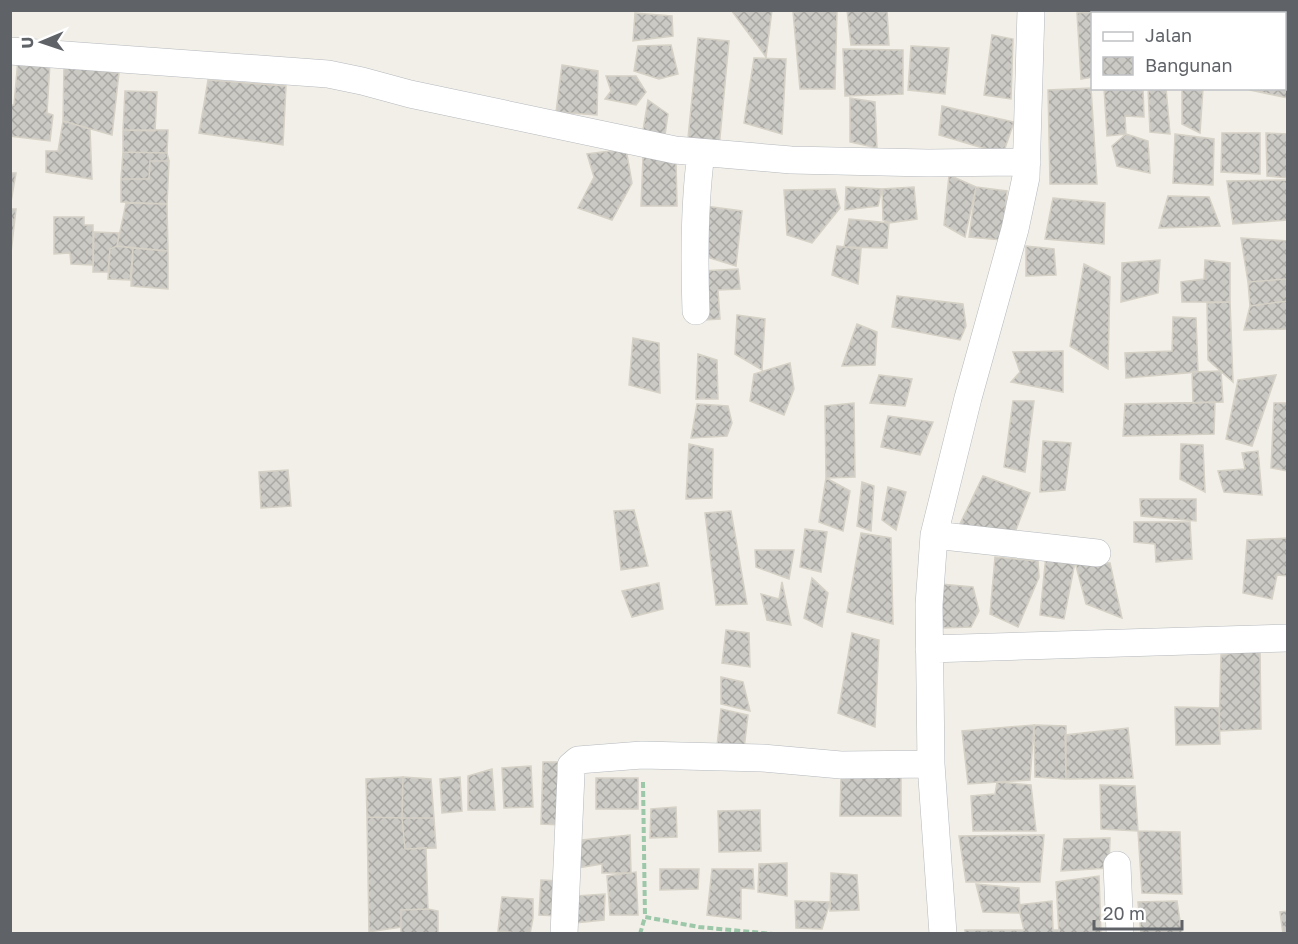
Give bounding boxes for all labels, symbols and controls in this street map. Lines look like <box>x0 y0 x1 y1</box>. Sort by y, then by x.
north arrow <box>12 12 72 72</box>
legend <box>1091 12 1286 90</box>
text: Jalan <box>1145 24 1192 46</box>
text: U <box>17 36 37 49</box>
text: Bangunan <box>1145 54 1233 76</box>
scale bar <box>1094 893 1182 931</box>
text: 20 m <box>1103 902 1145 924</box>

